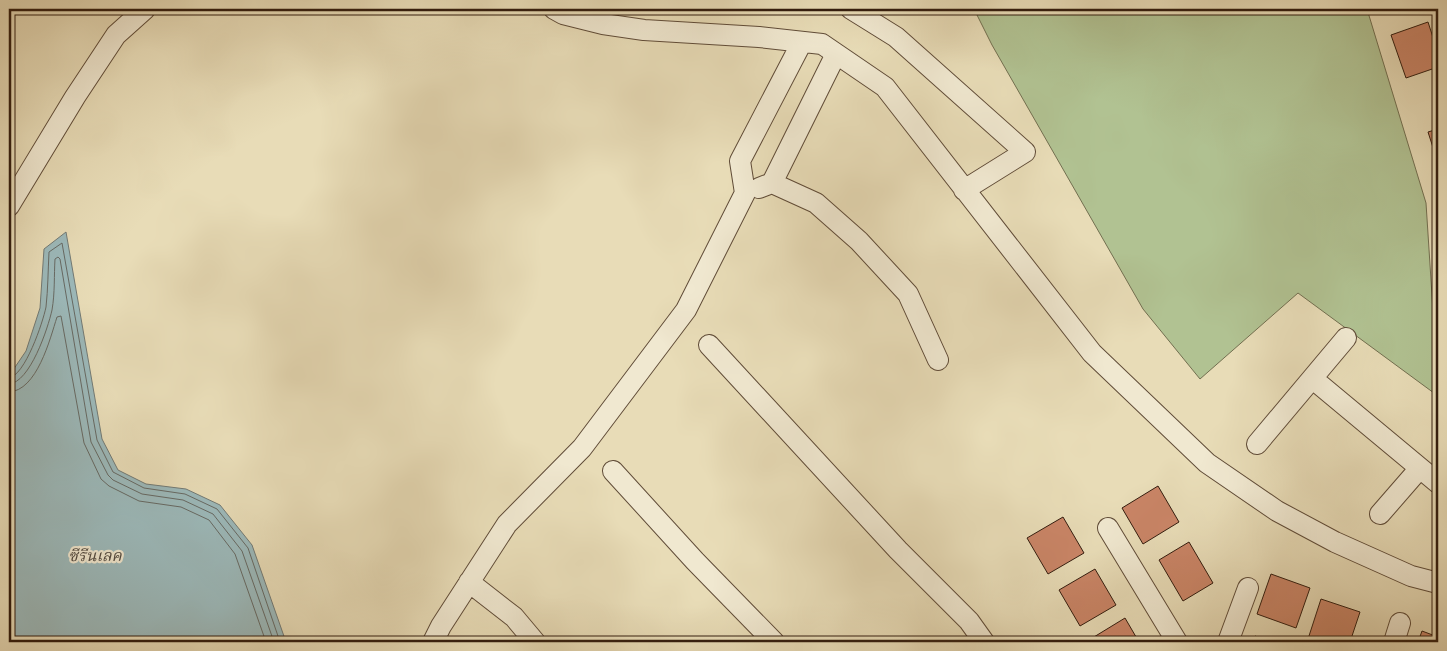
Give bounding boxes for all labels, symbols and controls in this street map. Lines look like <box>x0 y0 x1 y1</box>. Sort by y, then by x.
water label: ซีรีนเลค <box>68 546 123 565</box>

